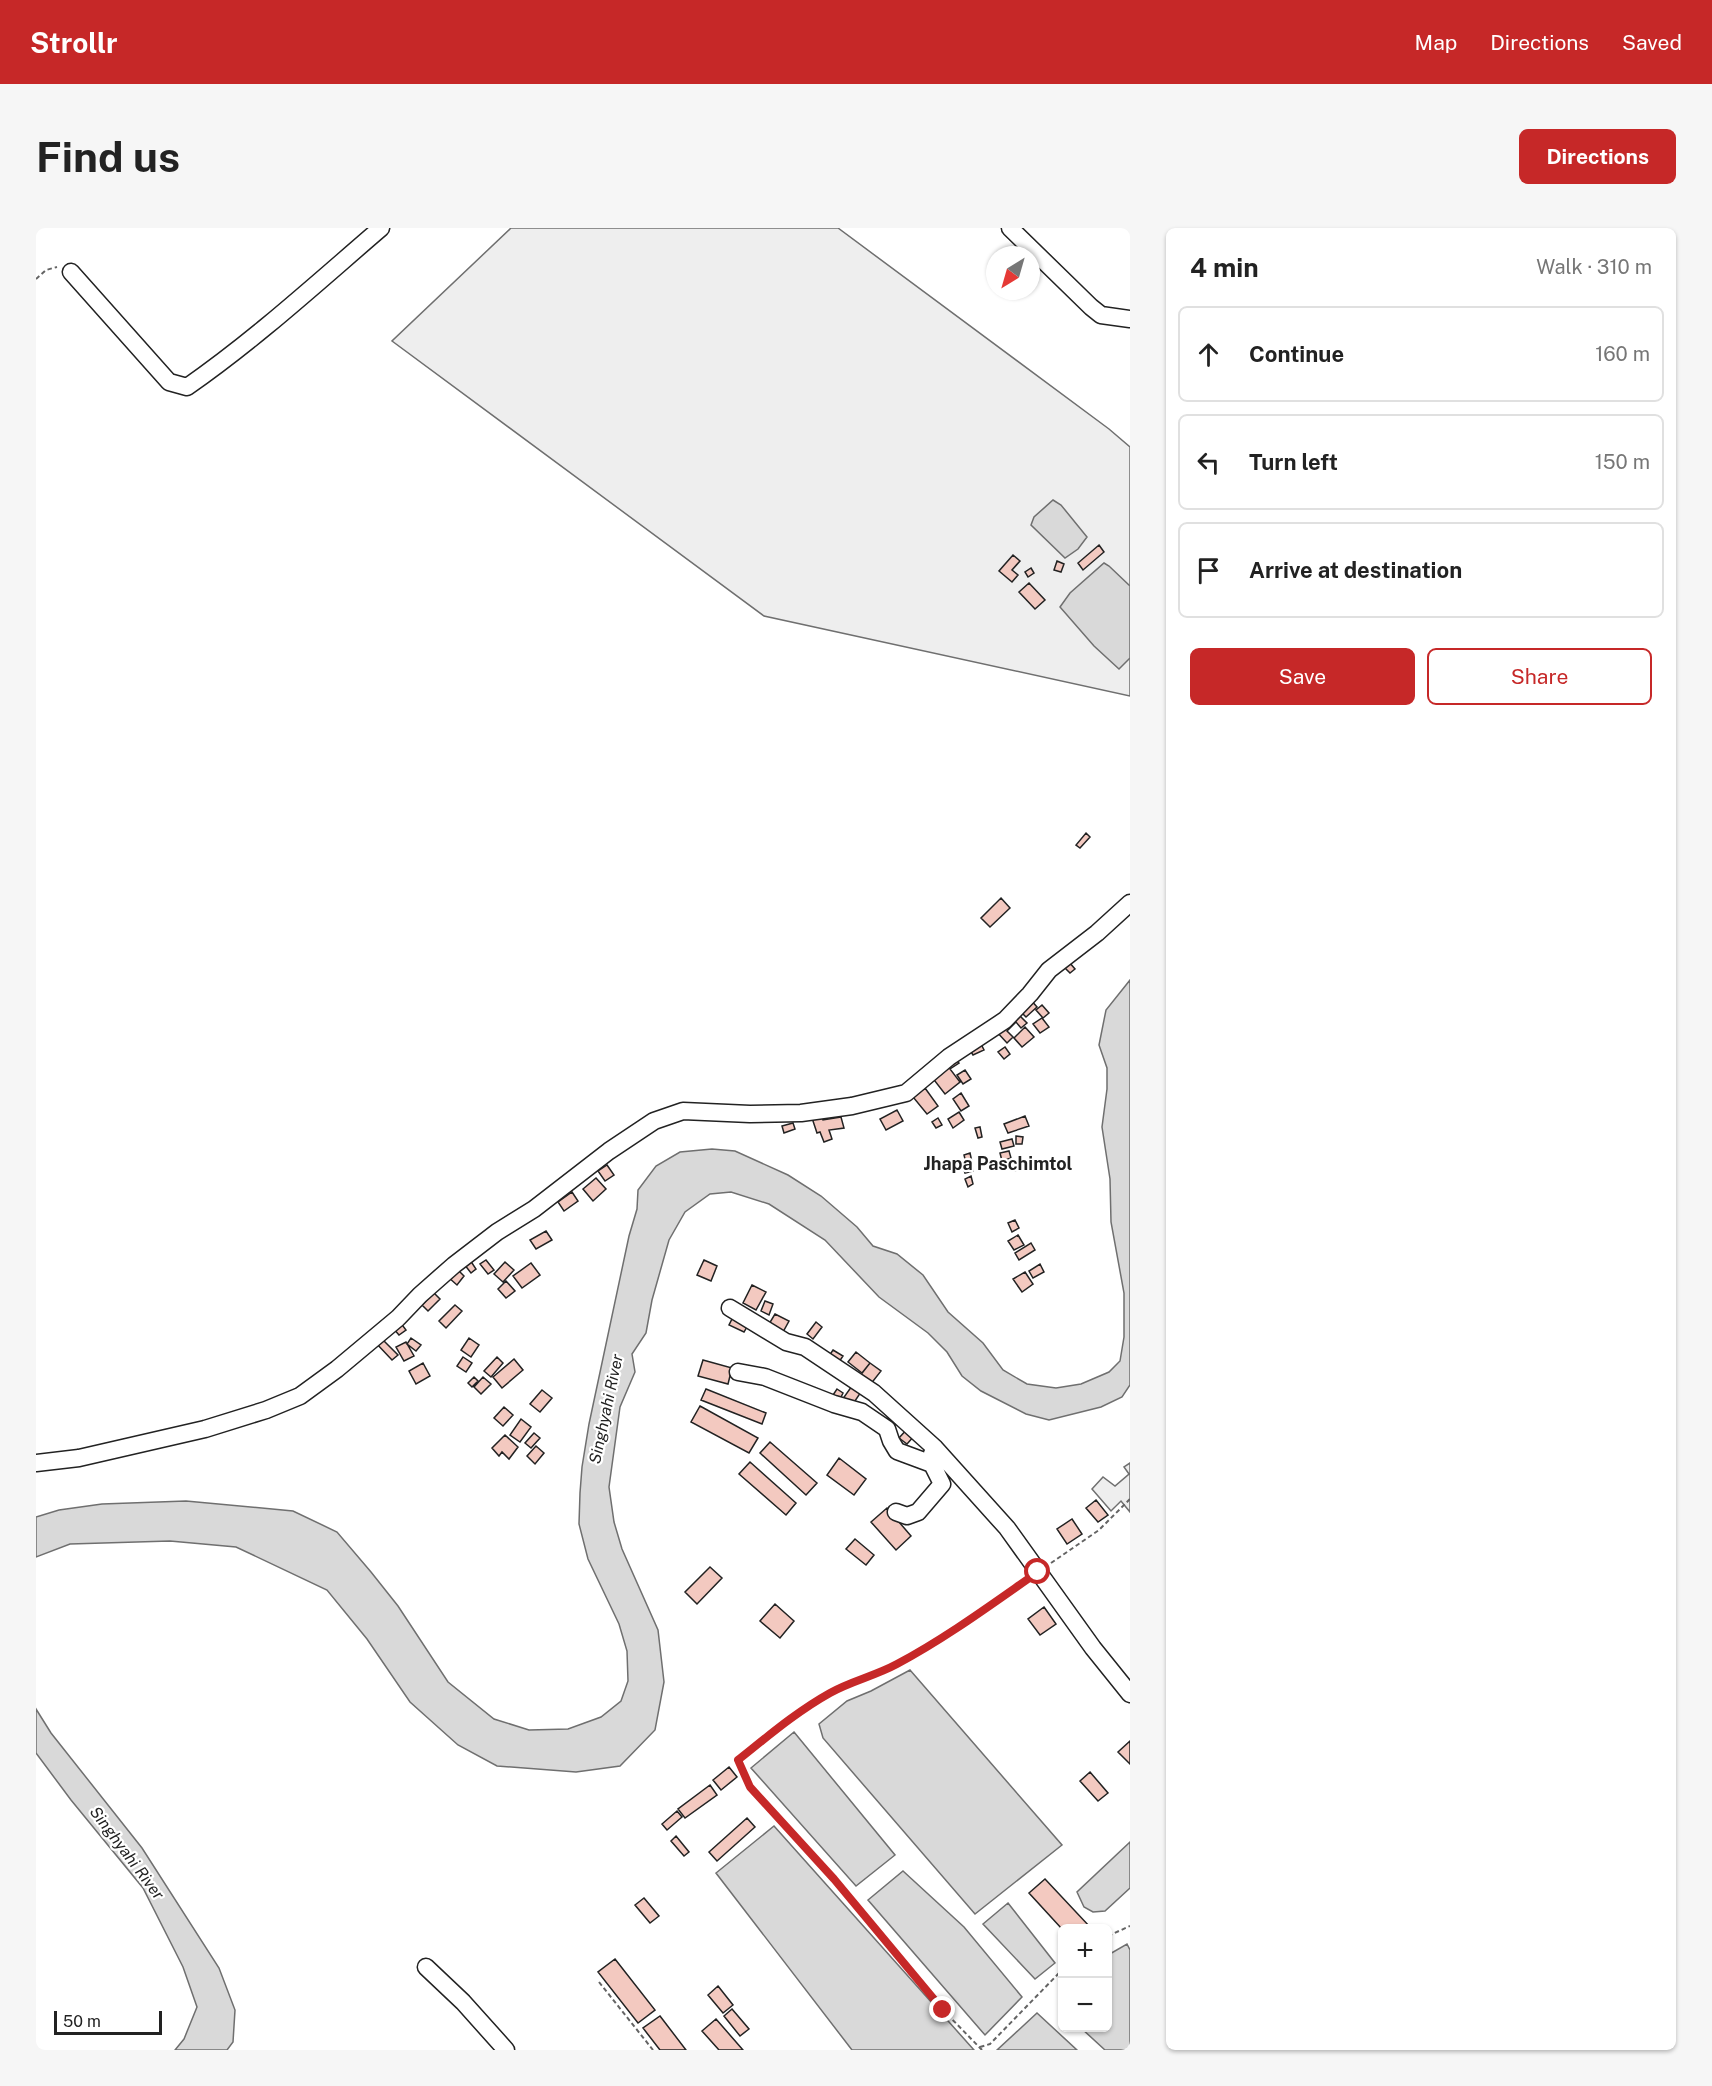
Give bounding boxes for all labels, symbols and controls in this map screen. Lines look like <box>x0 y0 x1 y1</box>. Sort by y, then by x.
text: Strollr <box>30 26 118 59</box>
text: Map <box>1415 30 1457 55</box>
text: Directions <box>1490 30 1589 55</box>
text: Saved <box>1622 30 1682 55</box>
button: Directions <box>1519 129 1676 184</box>
text: Find us <box>36 132 180 181</box>
north arrow <box>986 246 1040 300</box>
text: 4 min <box>1190 252 1259 283</box>
text: Walk · 310 m <box>1536 255 1652 279</box>
icon: ahead <box>1192 338 1225 371</box>
text: Continue <box>1249 341 1344 367</box>
text: 160 m <box>1595 342 1650 366</box>
icon: left <box>1192 446 1225 479</box>
text: Turn left <box>1249 449 1338 475</box>
text: 150 m <box>1595 450 1650 474</box>
icon: arrive <box>1192 554 1225 587</box>
text: Arrive at destination <box>1249 557 1462 583</box>
button: Save <box>1190 648 1415 705</box>
button: Share <box>1427 648 1652 705</box>
district label: Jhapa Paschimtol <box>924 1153 1072 1174</box>
water label: Singhyahi River <box>585 1352 627 1466</box>
route start <box>1024 1558 1050 1584</box>
water label: Singhyahi River <box>86 1803 169 1904</box>
map controls <box>1058 1924 1112 2032</box>
button: + <box>1058 1924 1112 1978</box>
button: − <box>1058 1978 1112 2032</box>
route end <box>929 1996 955 2022</box>
scale bar <box>54 2008 162 2036</box>
text: 50 m <box>63 2012 101 2031</box>

